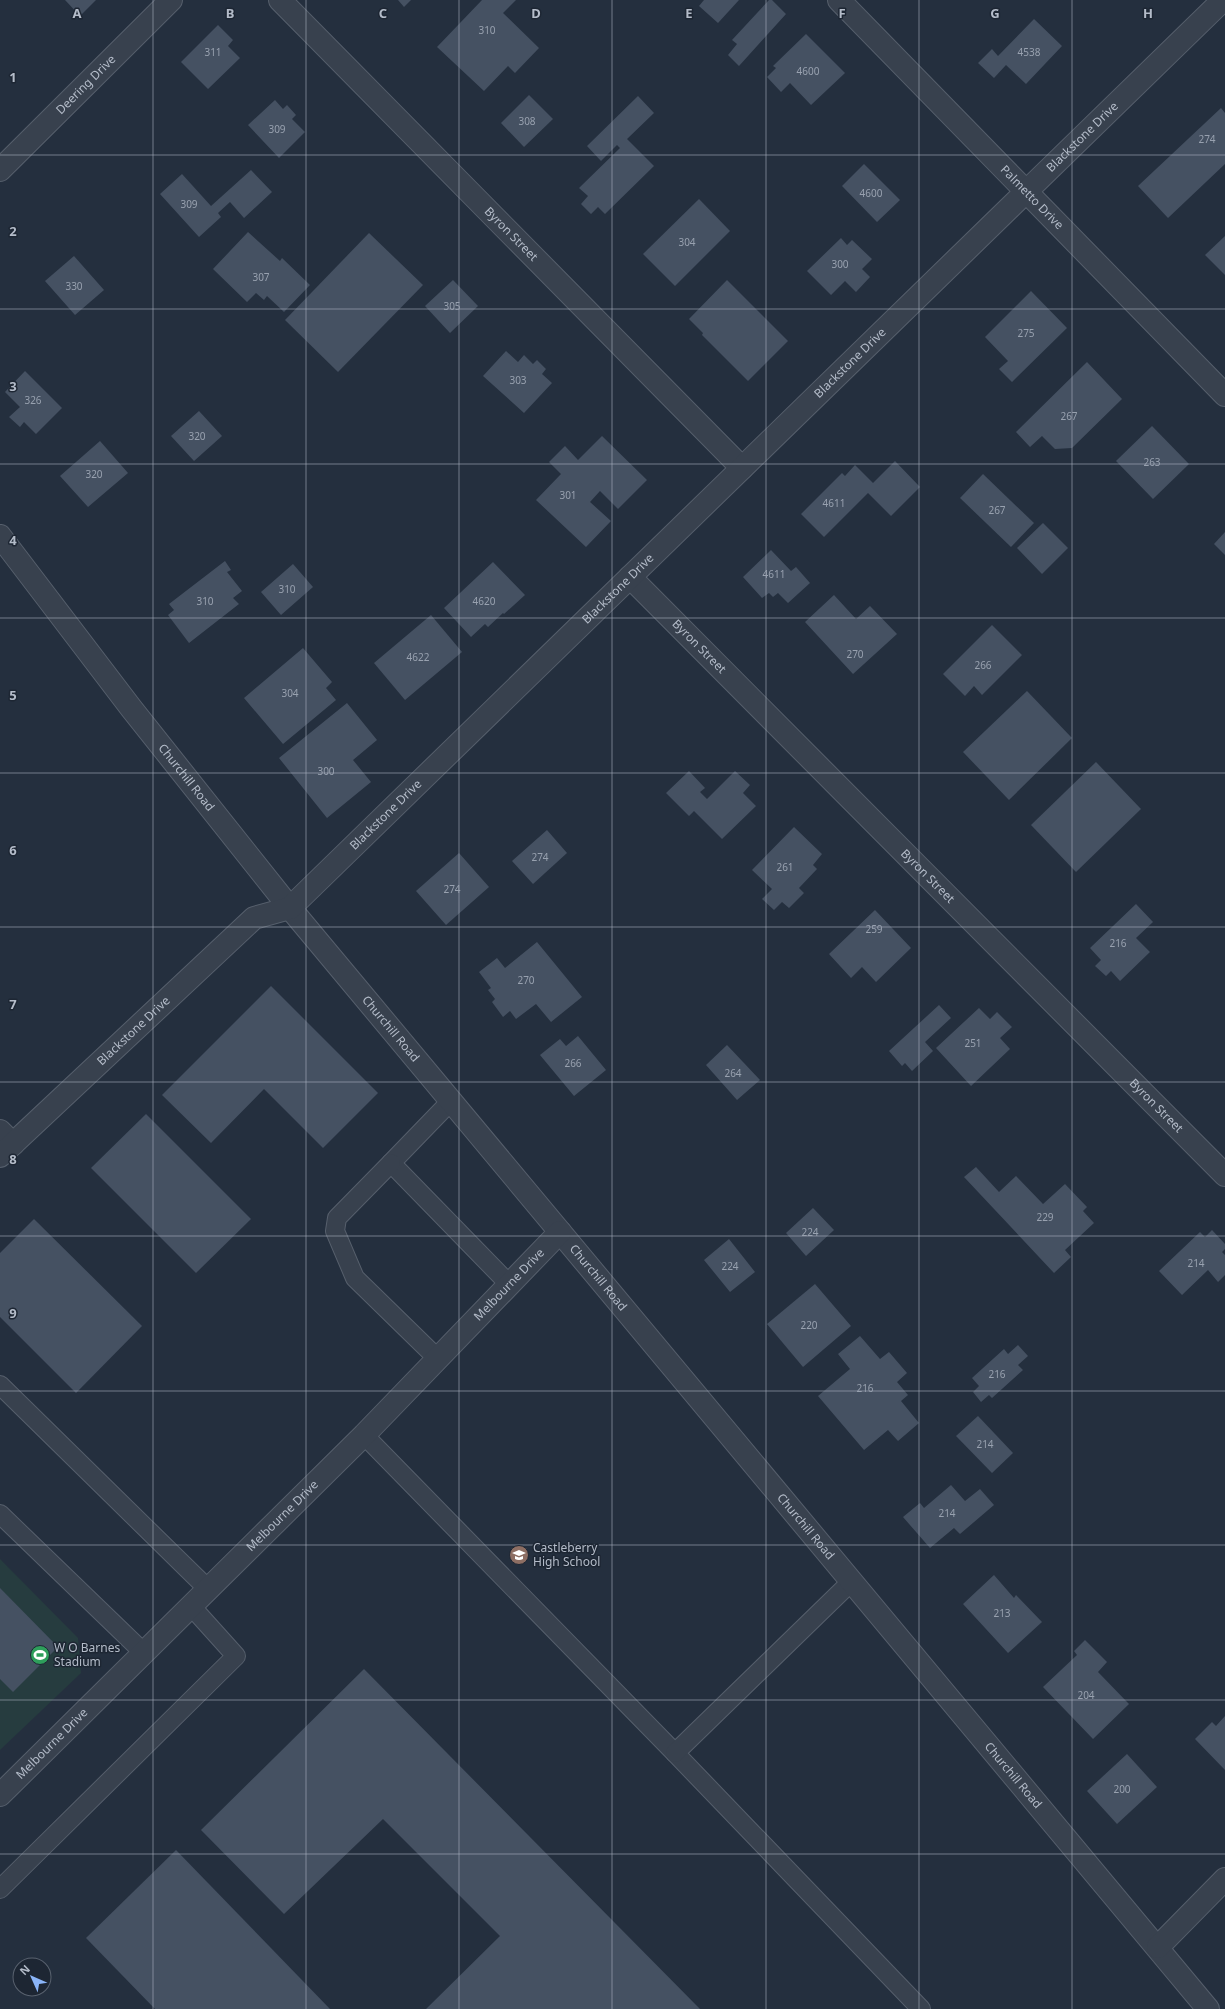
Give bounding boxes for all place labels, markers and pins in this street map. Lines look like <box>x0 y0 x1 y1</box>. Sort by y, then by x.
place label: Castleberry High School <box>533 1539 600 1570</box>
school or university icon: Castleberry High School <box>508 1544 530 1566</box>
place label: W O Barnes Stadium <box>54 1639 120 1670</box>
sports icon: W O Barnes Stadium <box>29 1644 51 1666</box>

